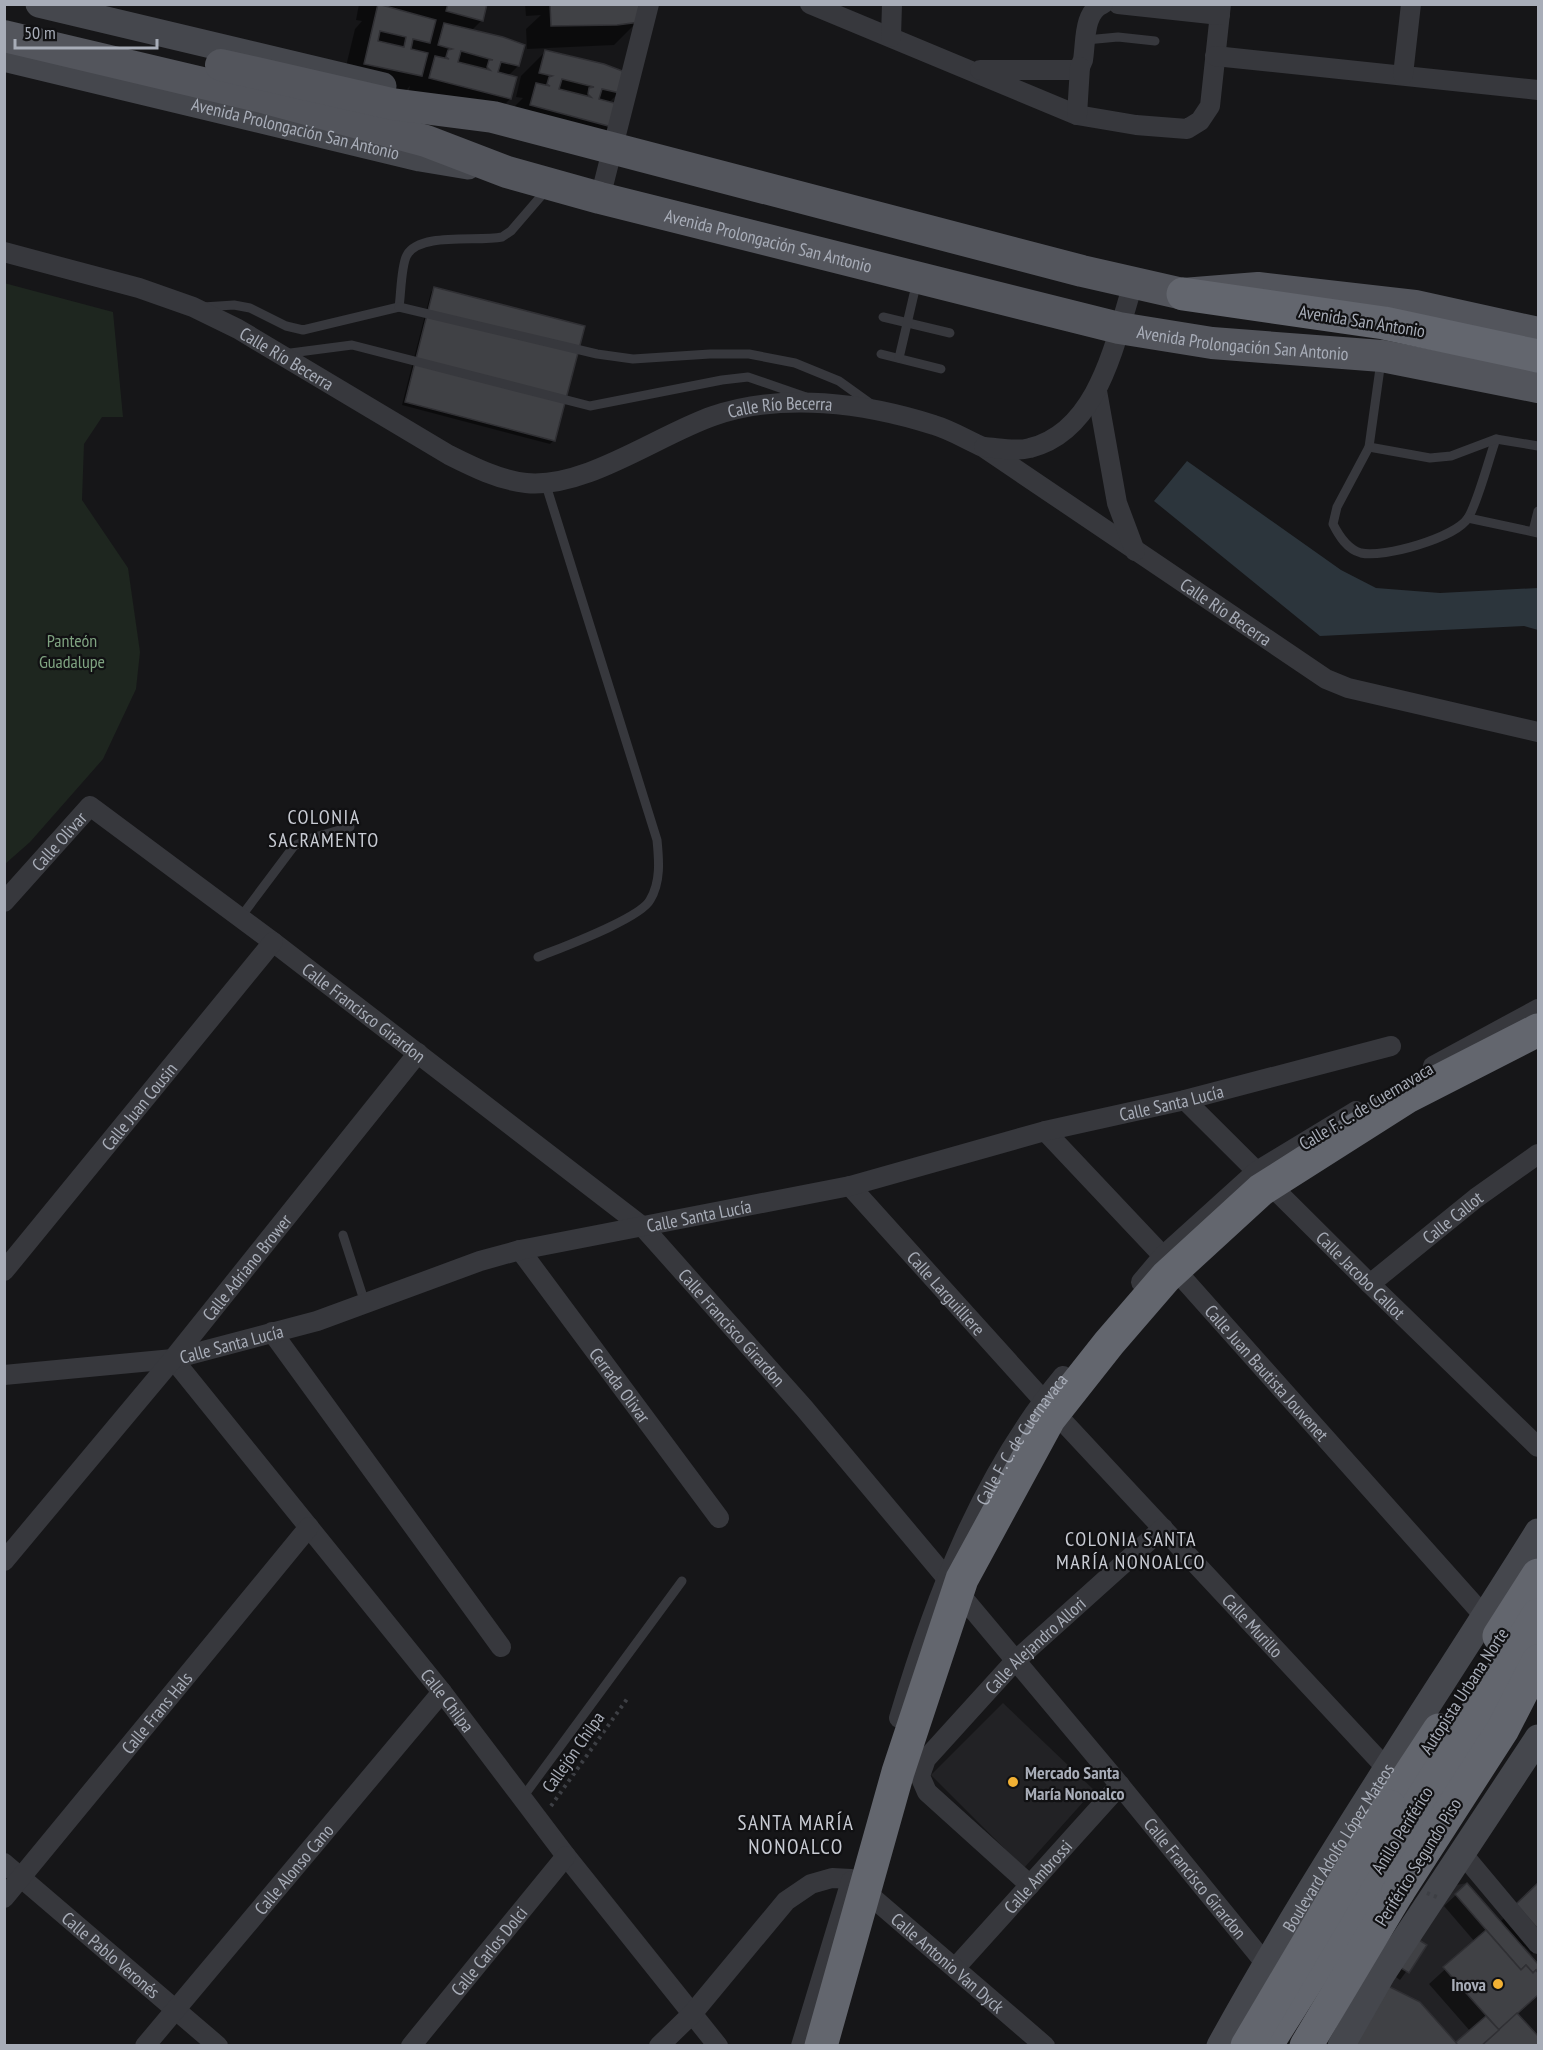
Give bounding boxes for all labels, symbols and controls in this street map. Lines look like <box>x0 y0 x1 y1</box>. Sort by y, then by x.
scale bar <box>15 12 158 50</box>
text: 50 m <box>24 21 56 44</box>
street label: Avenida Prolongación San Antonio <box>190 92 402 164</box>
street label: Avenida Prolongación San Antonio <box>663 203 875 277</box>
street label: Avenida San Antonio <box>1297 300 1427 342</box>
street label: Avenida Prolongación San Antonio <box>1135 320 1350 365</box>
street label: Calle Río Becerra <box>236 321 338 395</box>
street label: Calle Río Becerra <box>725 391 833 423</box>
street label: Calle Río Becerra <box>1176 572 1276 651</box>
park label: Panteón Guadalupe <box>39 629 105 673</box>
district label: COLONIA SACRAMENTO <box>268 804 380 853</box>
street label: Calle Olivar <box>26 806 91 875</box>
street label: Calle Francisco Girardon <box>298 957 431 1067</box>
street label: Calle Juan Cousin <box>96 1057 182 1155</box>
street label: Calle F. C. de Cuernavaca <box>1295 1057 1437 1155</box>
street label: Calle Santa Lucía <box>1117 1079 1226 1126</box>
street label: Calle Callot <box>1417 1186 1487 1249</box>
street label: Calle Santa Lucía <box>644 1194 753 1237</box>
street label: Calle Adriano Brower <box>197 1209 296 1325</box>
street label: Calle Jacobo Callot <box>1312 1226 1410 1324</box>
street label: Calle Larguilliere <box>902 1246 990 1340</box>
street label: Calle Francisco Girardon <box>674 1264 790 1391</box>
street label: Calle Juan Bautista Jouvenet <box>1200 1300 1334 1446</box>
street label: Calle Santa Lucía <box>177 1319 286 1368</box>
street label: Cerrada Olivar <box>585 1343 656 1427</box>
street label: Calle F. C. de Cuernavaca <box>970 1368 1072 1509</box>
district label: COLONIA SANTA MARÍA NONOALCO <box>1056 1526 1206 1575</box>
street label: Calle Murillo <box>1218 1588 1288 1662</box>
street label: Calle Alejandro Allori <box>980 1592 1090 1698</box>
street label: Autopista Urbana Norte <box>1415 1624 1513 1758</box>
street label: Calle Chilpa <box>416 1664 480 1736</box>
street label: Calle Frans Hals <box>116 1667 197 1758</box>
street label: Callejón Chilpa <box>537 1707 609 1797</box>
street label: Boulevard Adolfo López Mateos <box>1277 1759 1399 1936</box>
place label: Mercado Santa María Nonoalco <box>1025 1761 1125 1805</box>
marker: Mercado Santa María Nonoalco <box>1006 1775 1020 1789</box>
street label: Anillo Periférico <box>1366 1782 1438 1878</box>
street label: Periférico Segundo Piso <box>1370 1794 1467 1930</box>
district label: SANTA MARÍA NONOALCO <box>738 1809 854 1860</box>
street label: Calle Francisco Girardon <box>1139 1813 1252 1943</box>
street label: Calle Alonso Cano <box>249 1819 338 1919</box>
street label: Calle Ambrossi <box>999 1835 1077 1918</box>
street label: Calle Carlos Dolci <box>445 1901 532 2000</box>
street label: Calle Pablo Veronés <box>57 1906 165 2003</box>
street label: Calle Antonio Van Dyck <box>887 1907 1009 2018</box>
place label: Inova <box>1451 1973 1486 1996</box>
marker: Inova <box>1491 1977 1505 1991</box>

